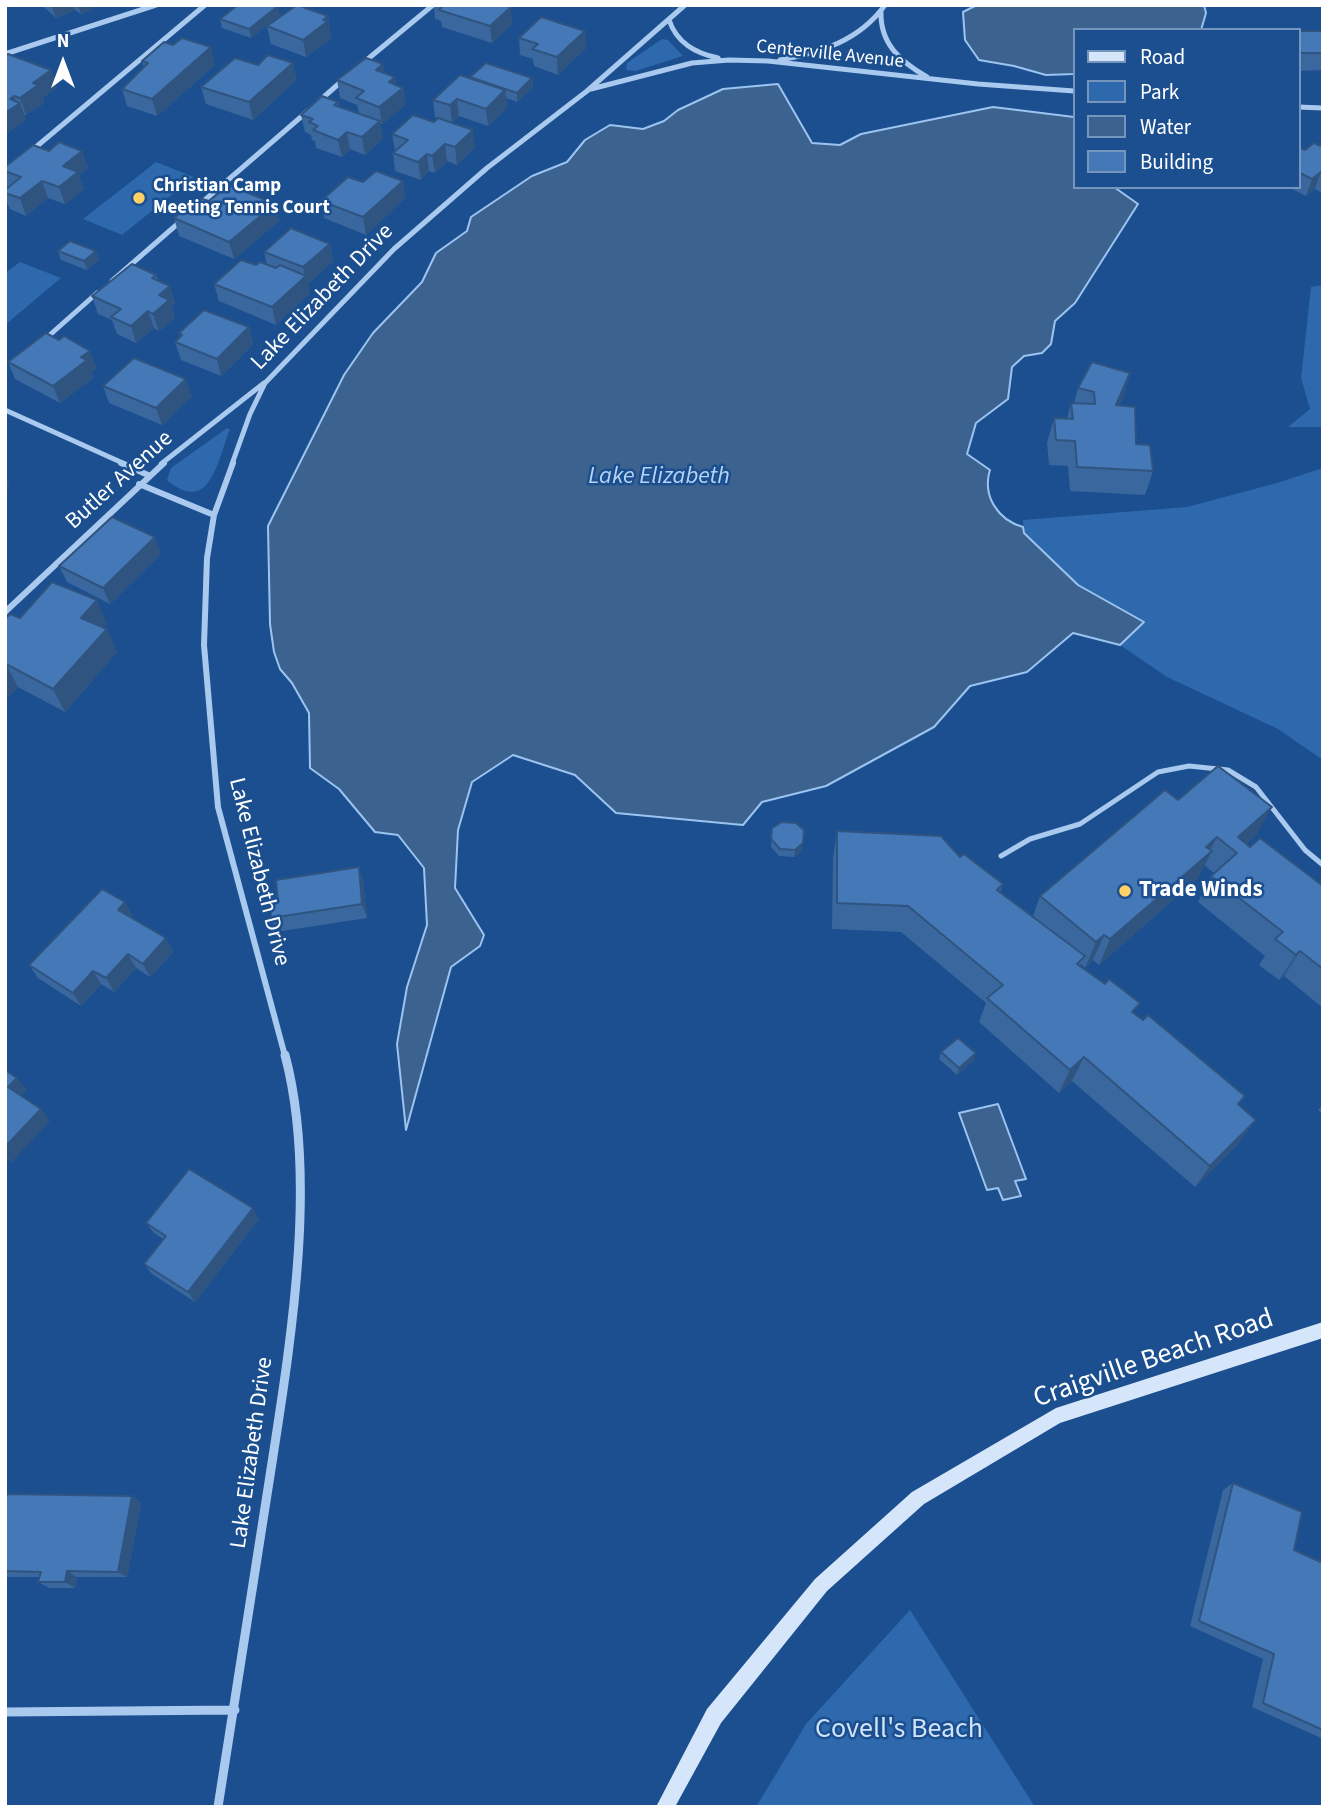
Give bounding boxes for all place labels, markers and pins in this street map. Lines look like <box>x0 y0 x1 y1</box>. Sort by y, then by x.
place label: Christian Camp Meeting Tennis Court <box>153 176 330 220</box>
marker: Christian Camp Meeting Tennis Court <box>131 190 147 206</box>
place label: Trade Winds <box>1139 877 1263 905</box>
marker: Trade Winds <box>1117 883 1133 899</box>

